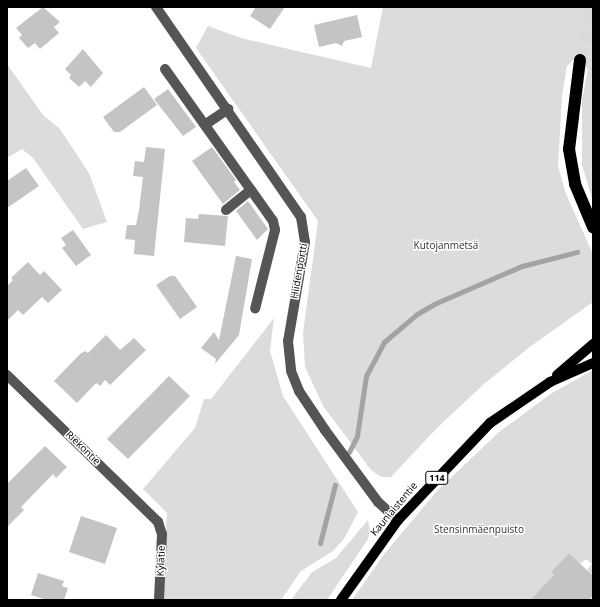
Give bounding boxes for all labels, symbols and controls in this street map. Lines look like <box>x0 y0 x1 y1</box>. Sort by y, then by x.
park label: Kutojanmetsä <box>414 240 478 252</box>
street label: Hiidenportti <box>288 242 310 300</box>
street label: Riekontie <box>63 429 103 467</box>
road number: 114 <box>425 471 449 485</box>
street label: Kauniaistentie <box>368 480 420 538</box>
park label: Stensinmäenpuisto <box>434 524 524 536</box>
street label: Kylätie <box>154 545 168 577</box>

